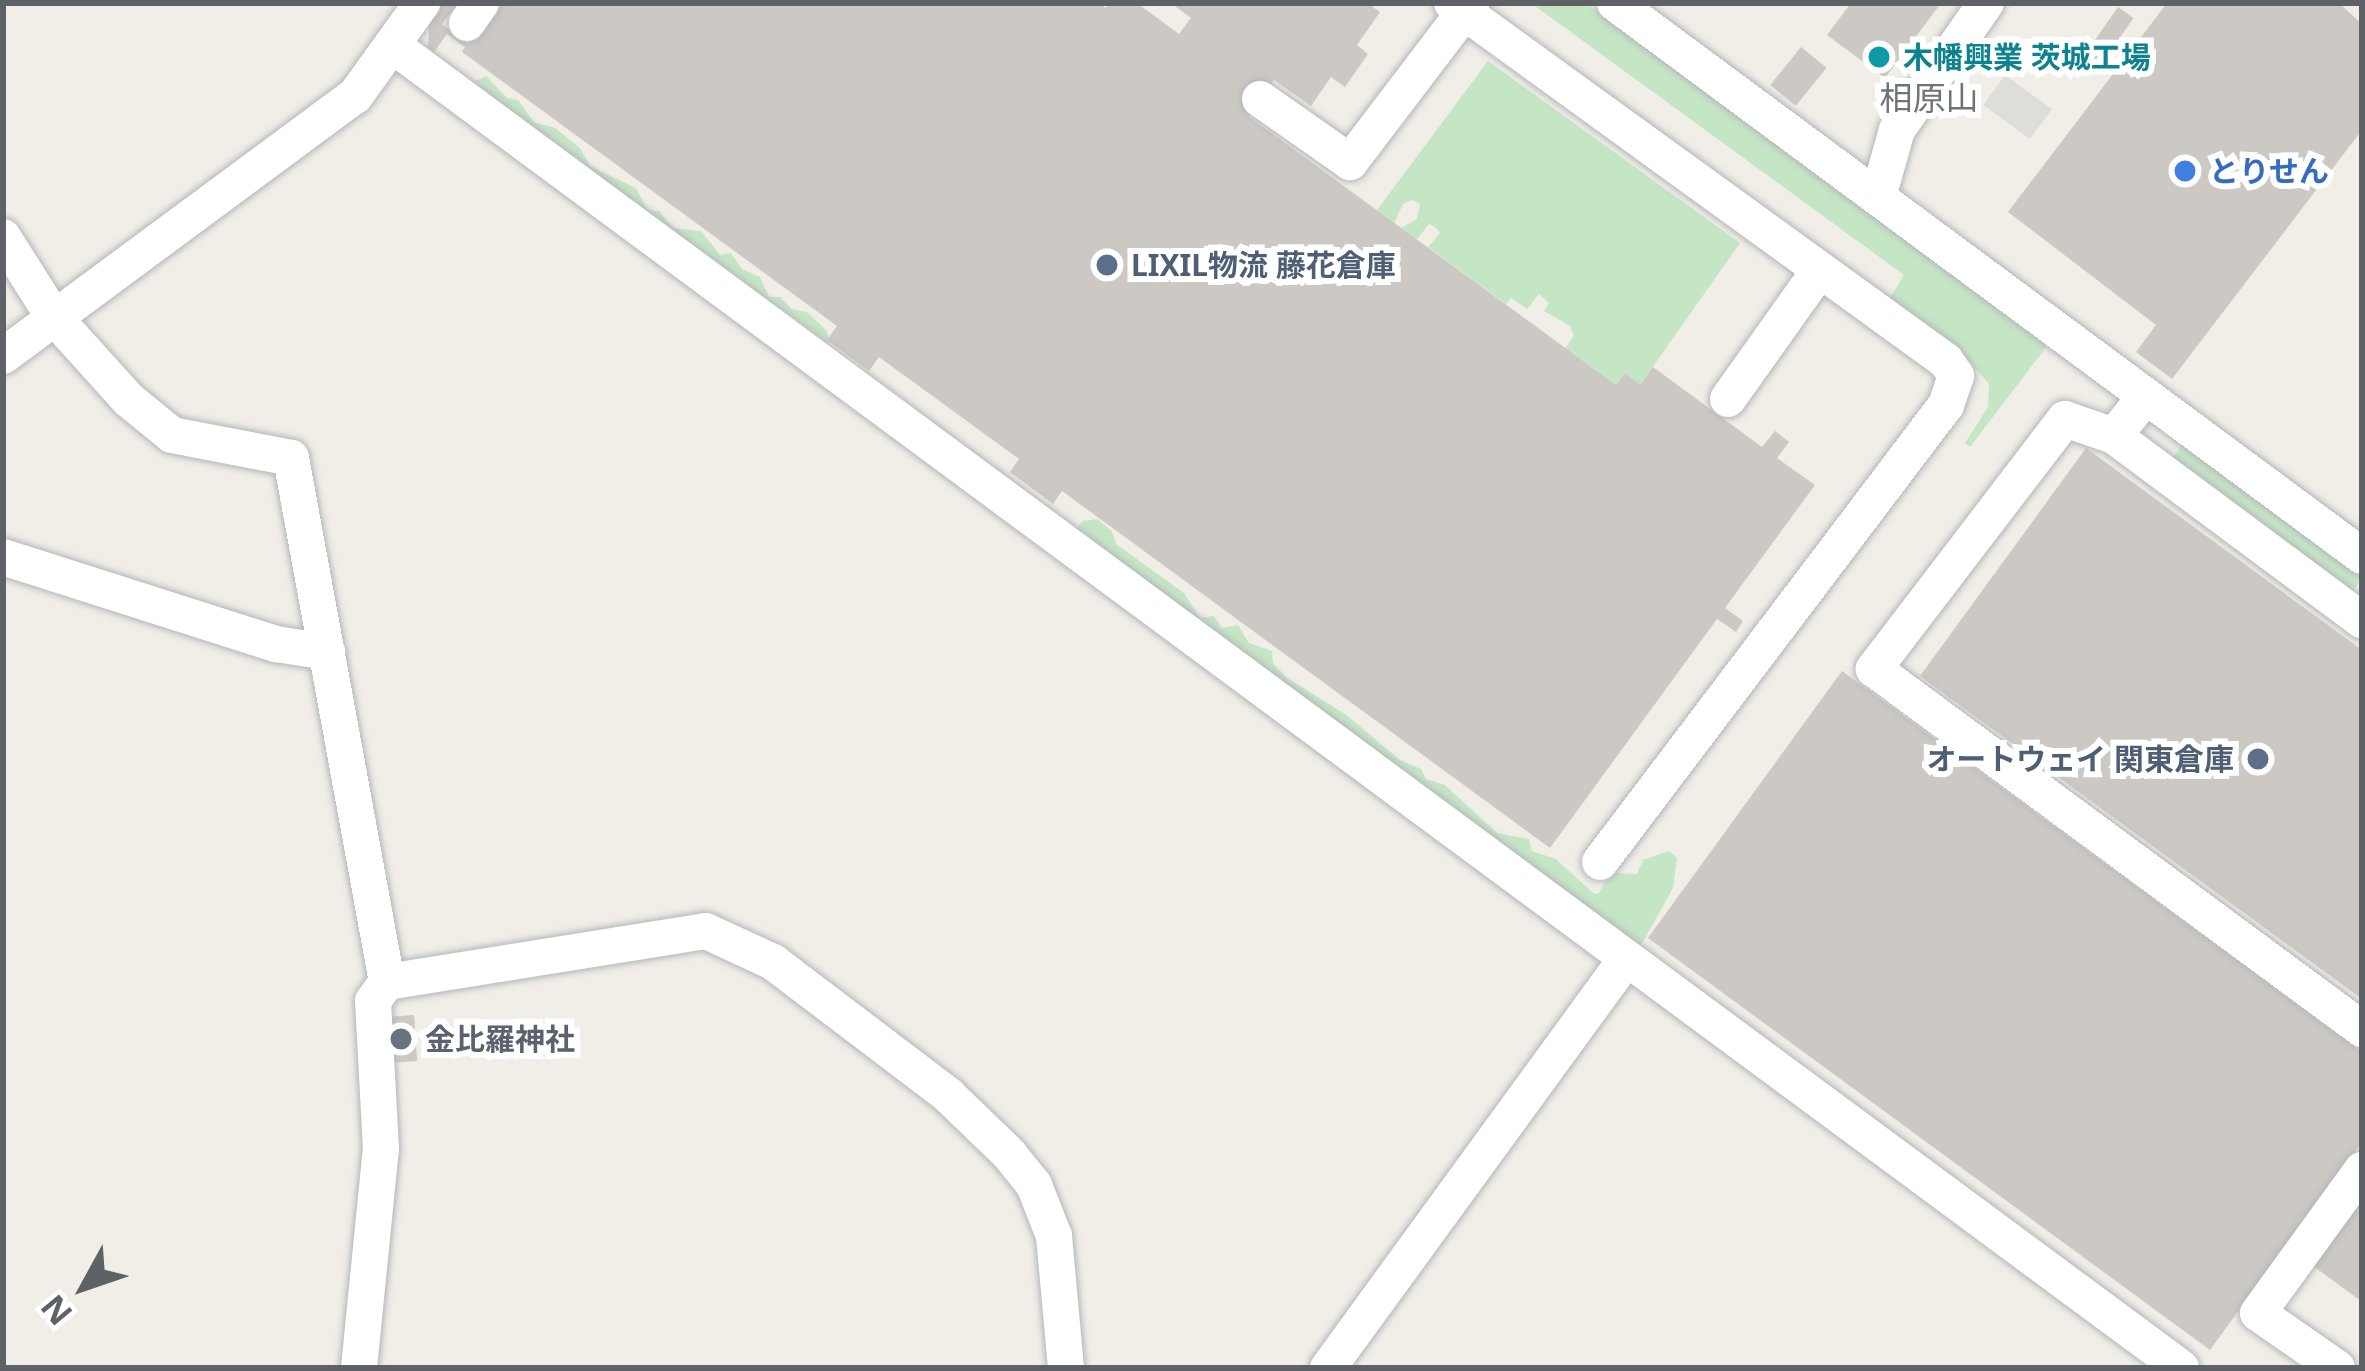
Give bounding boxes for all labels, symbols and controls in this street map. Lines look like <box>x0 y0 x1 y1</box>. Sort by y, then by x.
place label: 木幡興業 茨城工場 <box>1903 39 2151 75</box>
marker: 木幡興業 茨城工場 <box>1866 44 1892 70</box>
district label: 相原山 <box>1880 78 1978 118</box>
place label: とりせん <box>2209 153 2329 189</box>
marker: とりせん <box>2172 158 2198 184</box>
place label: LIXIL物流 藤花倉庫 <box>1131 247 1396 283</box>
marker: LIXIL物流 藤花倉庫 <box>1094 252 1120 278</box>
place label: オートウェイ 関東倉庫 <box>1926 741 2234 777</box>
marker: オートウェイ 関東倉庫 <box>2245 746 2271 772</box>
place label: 金比羅神社 <box>425 1021 575 1057</box>
marker: 金比羅神社 <box>388 1026 414 1052</box>
north arrow <box>24 1227 144 1347</box>
text: N <box>30 1286 82 1335</box>

